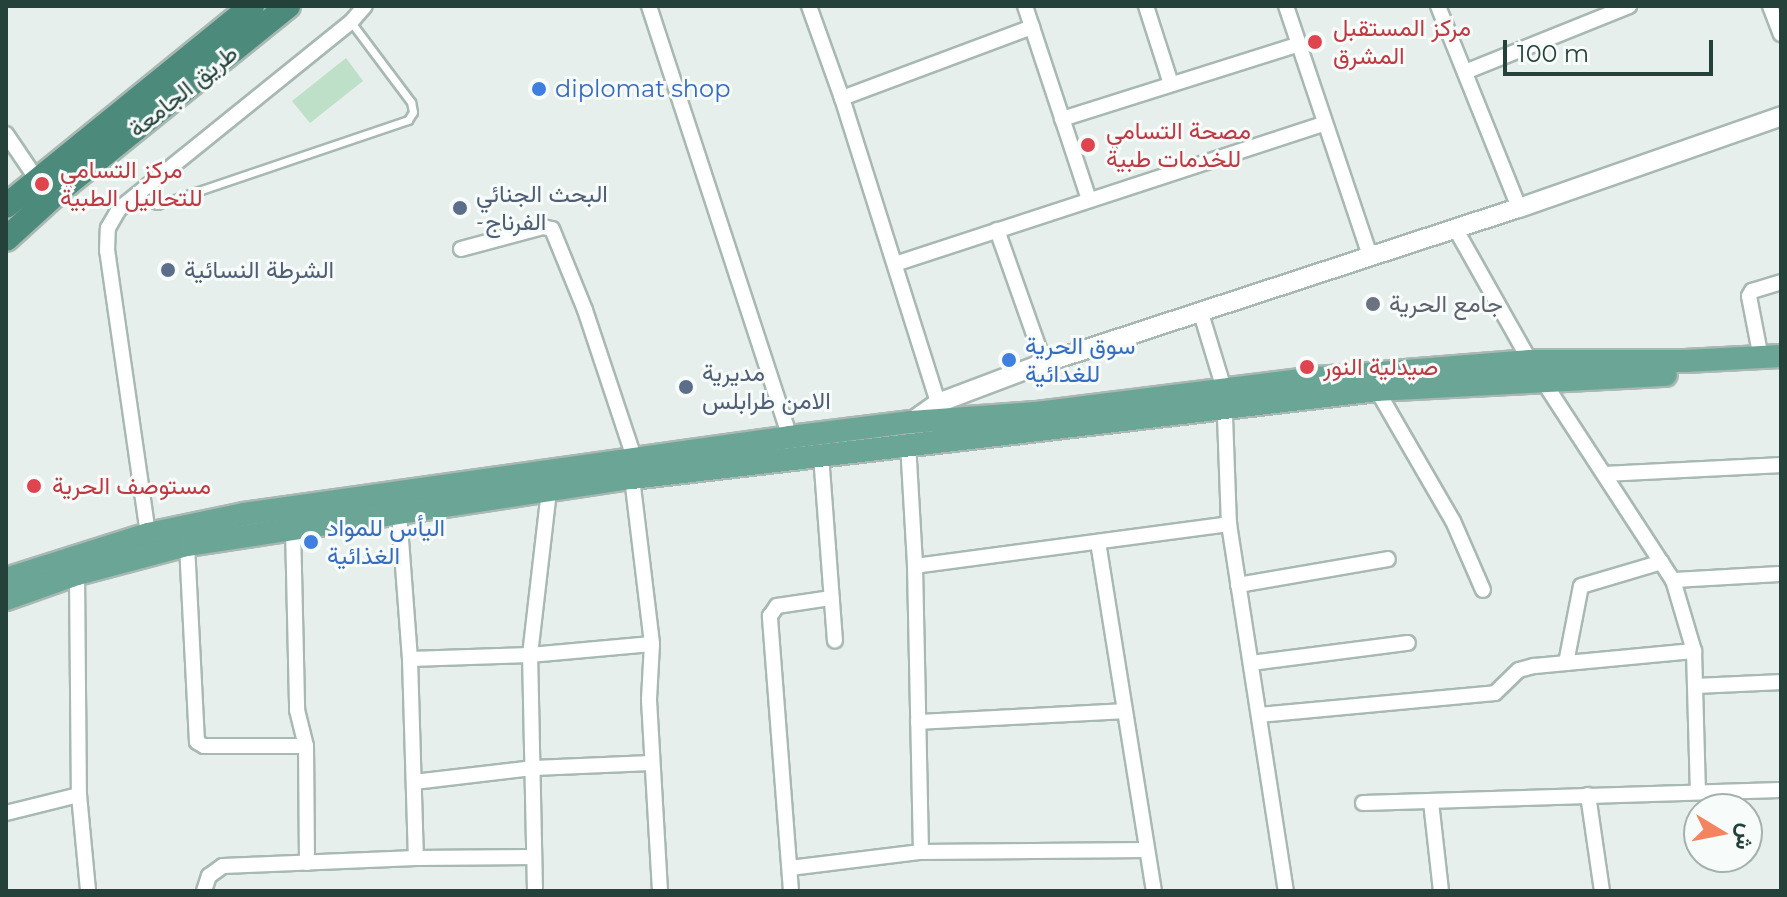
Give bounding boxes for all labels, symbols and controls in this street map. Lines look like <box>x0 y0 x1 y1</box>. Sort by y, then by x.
place label: مركز المستقبل المشرق <box>1333 14 1471 70</box>
scale bar <box>1507 24 1717 74</box>
marker: مركز المستقبل المشرق <box>1304 31 1326 53</box>
street label: طريق الجامعة <box>123 39 243 143</box>
text: 100 m <box>1517 39 1589 68</box>
place label: diplomat shop <box>555 75 730 103</box>
marker: diplomat shop <box>530 80 548 98</box>
place label: مصحة التسامي للخدمات طبية <box>1106 117 1251 173</box>
marker: مصحة التسامي للخدمات طبية <box>1077 134 1099 156</box>
place label: مركز التسامي للتحاليل الطبية <box>60 156 203 212</box>
marker: مركز التسامي للتحاليل الطبية <box>31 173 53 195</box>
place label: البحث الجنائي -الفرناج <box>476 180 608 236</box>
marker: البحث الجنائي -الفرناج <box>451 199 469 217</box>
place label: الشرطة النسائية <box>184 256 334 284</box>
marker: الشرطة النسائية <box>159 261 177 279</box>
place label: جامع الحرية <box>1389 290 1503 318</box>
marker: جامع الحرية <box>1364 295 1382 313</box>
place label: سوق الحرية للغدائية <box>1025 332 1136 388</box>
marker: سوق الحرية للغدائية <box>1000 351 1018 369</box>
place label: صيدلية النور <box>1323 353 1438 381</box>
marker: صيدلية النور <box>1298 358 1316 376</box>
place label: مديرية الامن طرابلس <box>702 359 831 415</box>
marker: مديرية الامن طرابلس <box>677 378 695 396</box>
place label: مستوصف الحرية <box>52 472 211 500</box>
marker: مستوصف الحرية <box>23 475 45 497</box>
place label: اليأس للمواد الغذائية <box>327 514 445 570</box>
marker: اليأس للمواد الغذائية <box>302 533 320 551</box>
north arrow <box>1683 793 1763 873</box>
text: ش <box>1730 822 1761 852</box>

